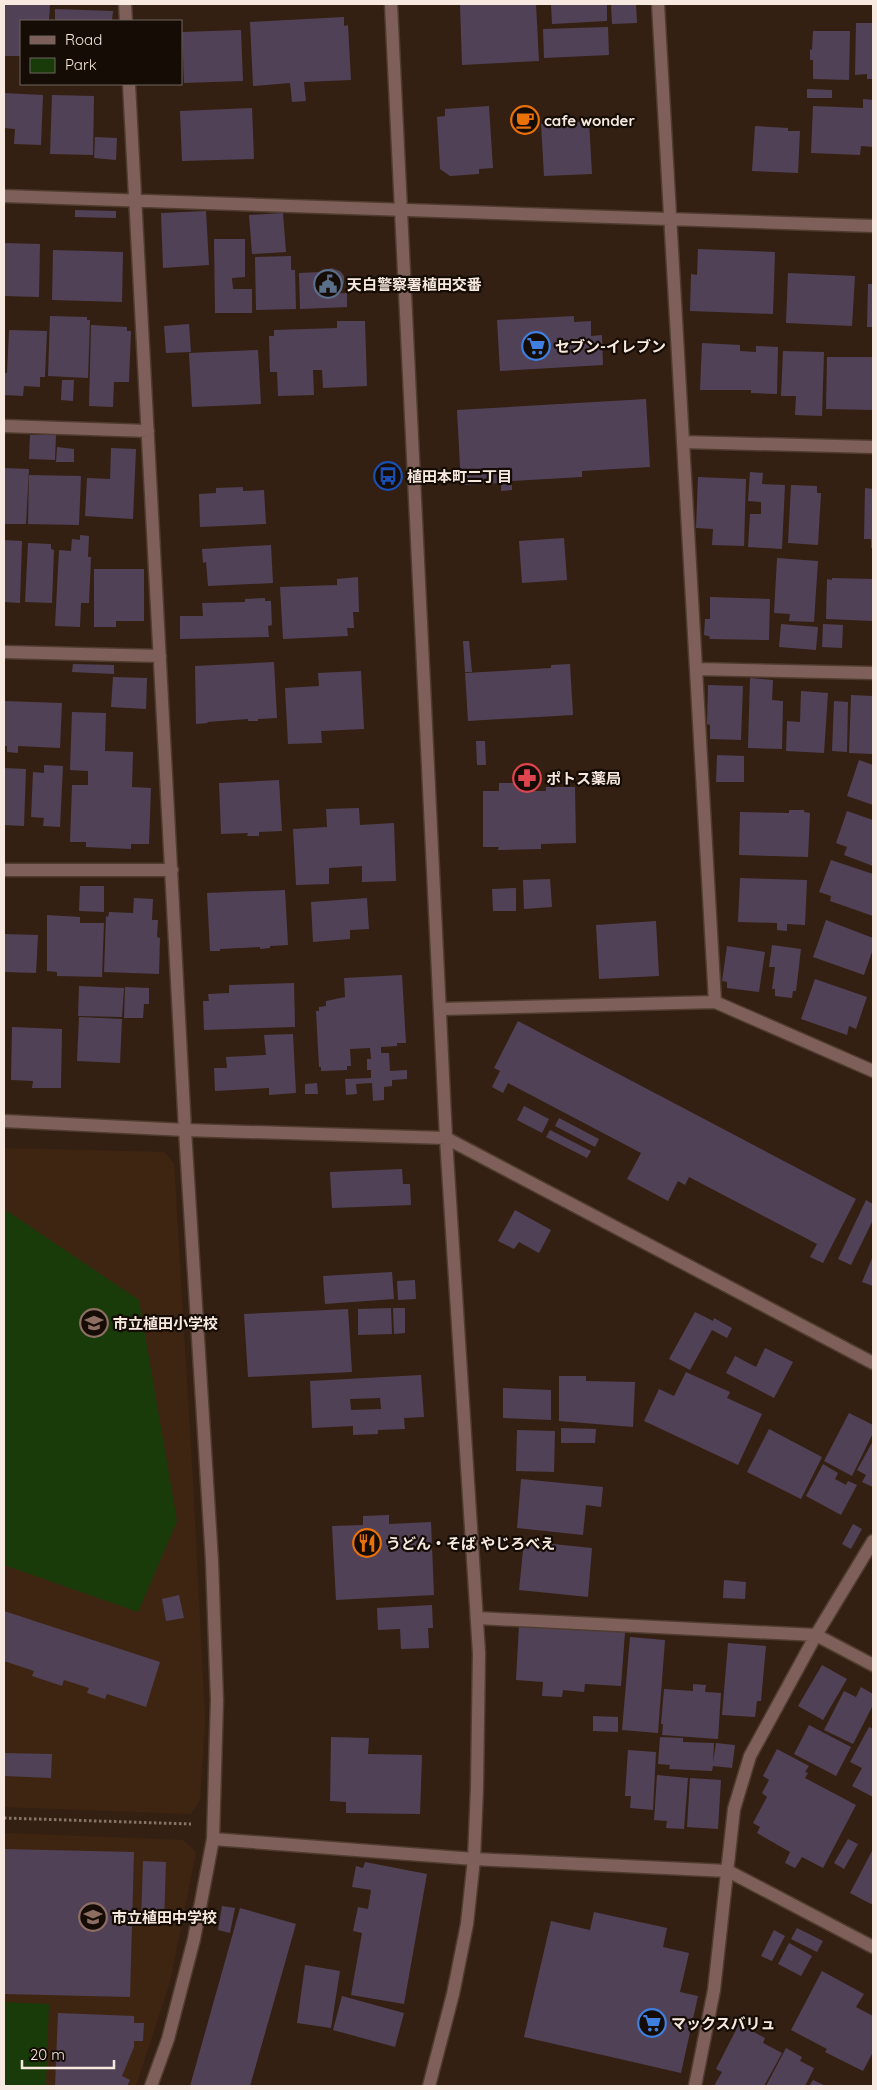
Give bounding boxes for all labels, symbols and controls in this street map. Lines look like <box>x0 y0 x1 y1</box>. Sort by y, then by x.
legend <box>20 20 182 85</box>
text: Road <box>65 30 102 49</box>
text: Park <box>65 55 97 74</box>
cafe icon: cafe wonder <box>510 105 540 135</box>
place label: cafe wonder <box>544 111 635 130</box>
public building icon: 天白警察署植田交番 <box>313 269 343 299</box>
place label: 天白警察署植田交番 <box>347 275 482 294</box>
supermarket icon: セブン-イレブン <box>521 331 551 361</box>
place label: セブン-イレブン <box>555 337 666 356</box>
bus stop icon: 植田本町二丁目 <box>373 461 403 491</box>
place label: 植田本町二丁目 <box>407 467 512 486</box>
pharmacy icon: ポトス薬局 <box>512 763 542 793</box>
place label: ポトス薬局 <box>546 769 621 788</box>
school or university icon: 市立植田小学校 <box>79 1308 109 1338</box>
place label: 市立植田小学校 <box>113 1314 218 1333</box>
restaurant icon: うどん・そば やじろべえ <box>352 1528 382 1558</box>
place label: うどん・そば やじろべえ <box>386 1534 555 1553</box>
school or university icon: 市立植田中学校 <box>78 1902 108 1932</box>
place label: 市立植田中学校 <box>112 1908 217 1927</box>
supermarket icon: マックスバリュ <box>637 2008 667 2038</box>
place label: マックスバリュ <box>671 2014 776 2033</box>
scale bar <box>22 2038 115 2070</box>
text: 20 m <box>30 2045 65 2064</box>

